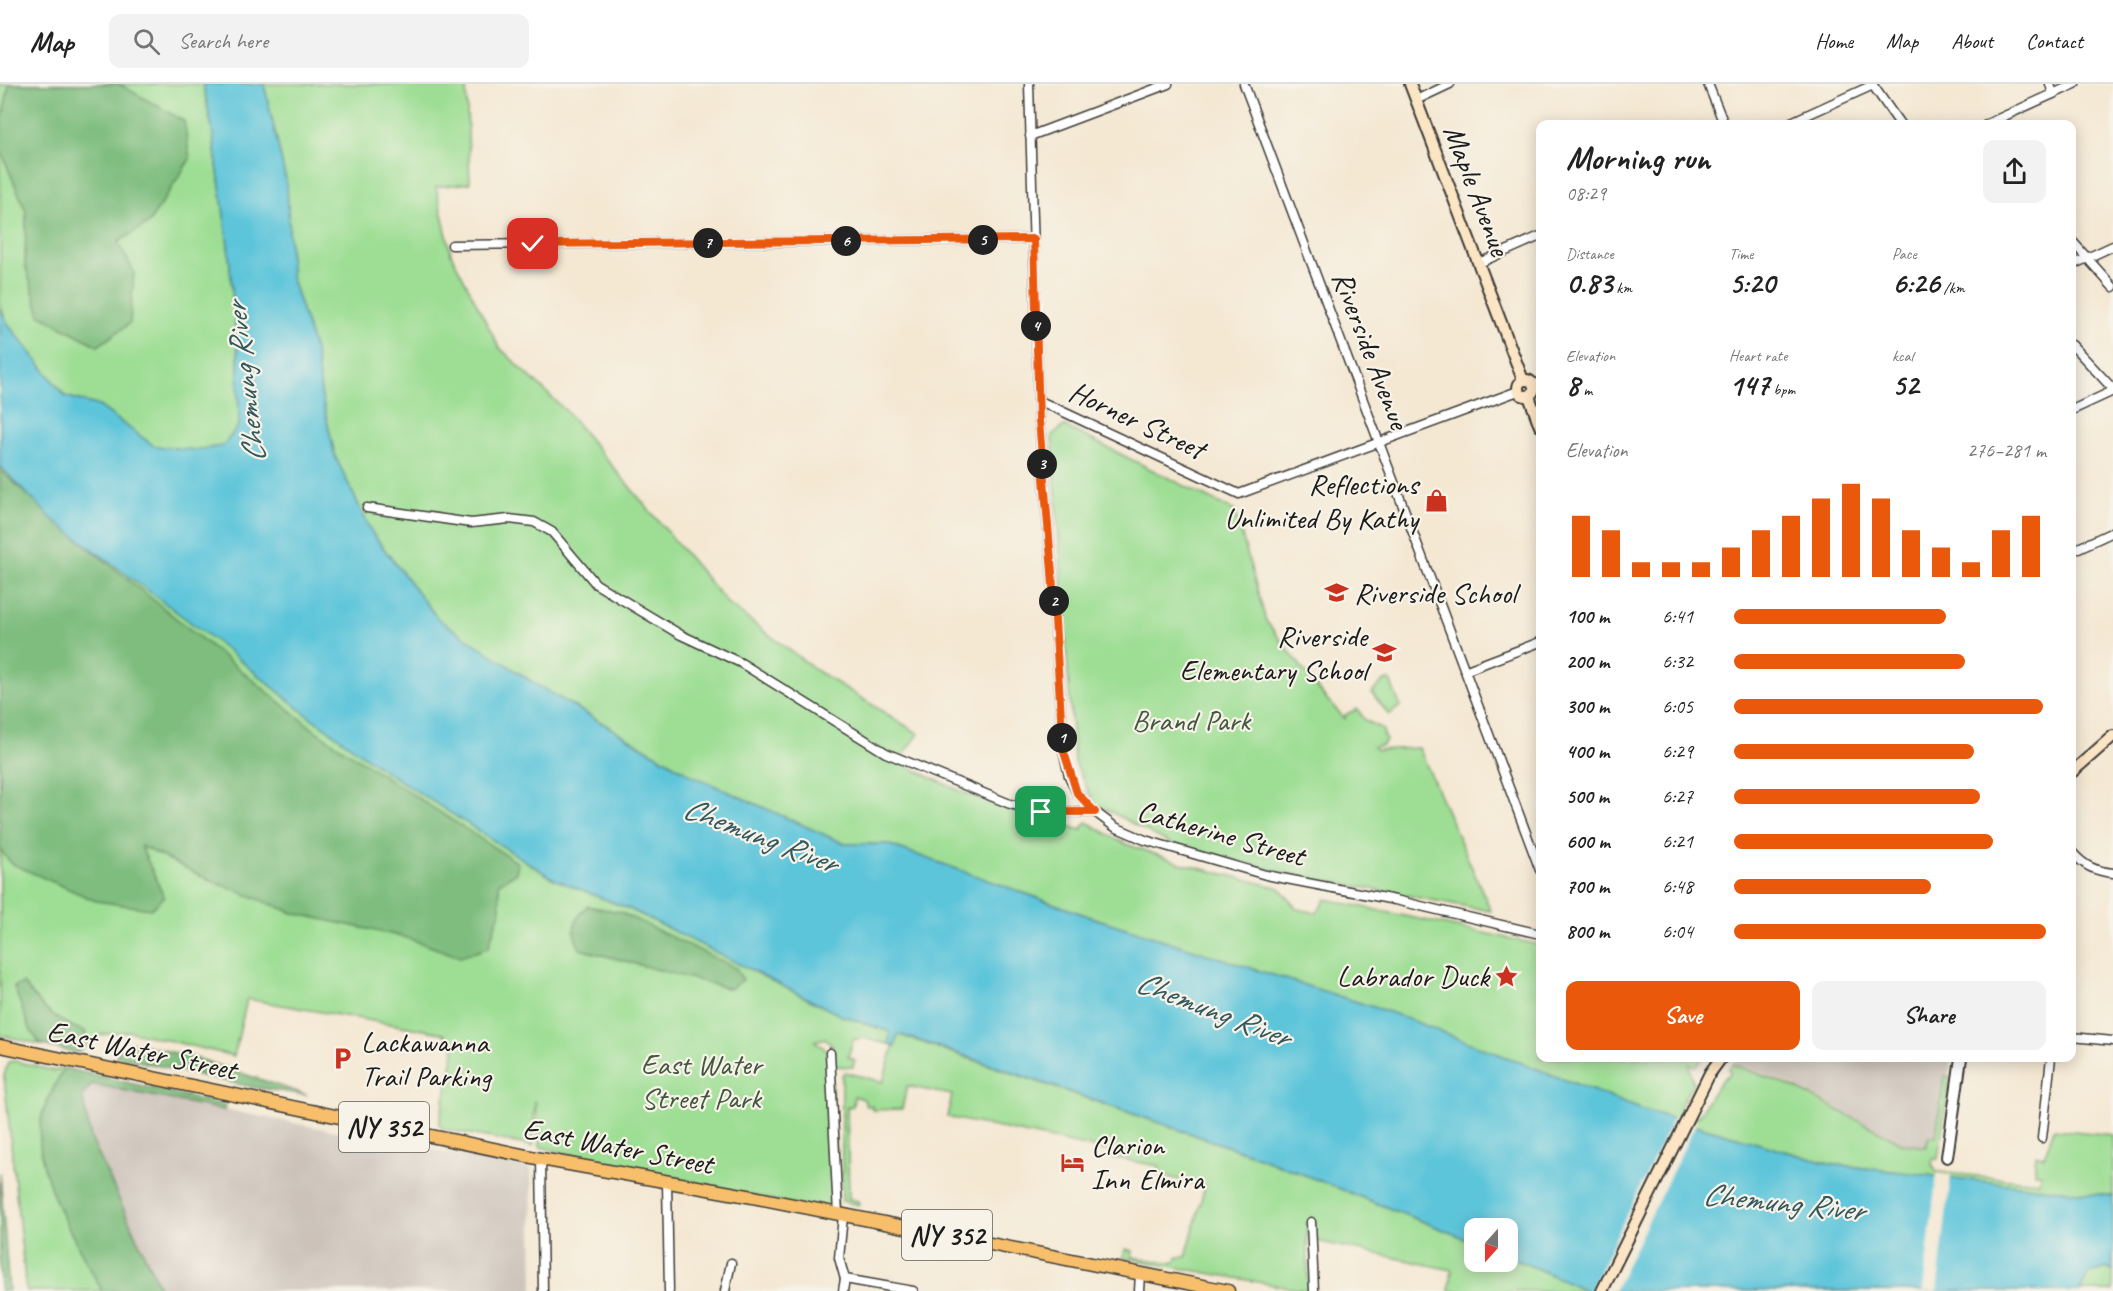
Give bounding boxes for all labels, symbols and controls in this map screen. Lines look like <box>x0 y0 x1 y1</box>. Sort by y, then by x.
search box <box>109 14 529 68</box>
text: Map <box>30 24 73 59</box>
icon: search <box>130 25 163 58</box>
text: Search here <box>178 27 268 55</box>
text: Home <box>1815 28 1853 54</box>
text: Map <box>1886 28 1918 54</box>
text: About <box>1951 28 1993 54</box>
text: Contact <box>2026 28 2083 54</box>
street label: Maple Avenue <box>1435 119 1520 263</box>
text: Morning run <box>1566 137 1710 179</box>
button: share <box>1983 140 2046 203</box>
text: 08:29 <box>1566 181 1606 206</box>
pin <box>507 218 558 269</box>
pin: 5 <box>968 225 998 255</box>
pin: 6 <box>831 226 861 256</box>
icon: check <box>516 227 549 260</box>
pin: 7 <box>693 228 723 258</box>
text: 5 <box>980 230 986 250</box>
text: 6 <box>842 231 850 251</box>
text: 7 <box>704 233 712 253</box>
text: Distance <box>1566 244 1614 264</box>
text: Time <box>1729 244 1753 264</box>
text: Pace <box>1892 244 1917 264</box>
text: 0.83 <box>1566 264 1612 302</box>
text: 5:20 <box>1729 264 1775 302</box>
text: 6:26 <box>1892 264 1940 302</box>
street label: Riverside Avenue <box>1323 266 1419 437</box>
text: km <box>1612 278 1632 298</box>
text: /km <box>1940 278 1965 298</box>
water label: Chemung River <box>214 295 275 465</box>
pin: 4 <box>1021 311 1051 341</box>
text: 4 <box>1032 316 1040 336</box>
text: Elevation <box>1566 346 1615 366</box>
text: Heart rate <box>1729 346 1787 366</box>
text: kcal <box>1892 346 1913 366</box>
text: 8 <box>1566 366 1580 404</box>
text: 147 <box>1729 366 1769 404</box>
text: 52 <box>1892 366 1919 404</box>
street label: Horner Street <box>1063 372 1214 470</box>
text: m <box>1580 380 1592 400</box>
text: bpm <box>1769 380 1795 400</box>
text: Elevation <box>1566 438 1628 463</box>
text: 276–281 m <box>1967 438 2046 463</box>
pin: 3 <box>1027 449 1057 479</box>
text: 3 <box>1038 454 1046 474</box>
place label: Reflections Unlimited By Kathy <box>1224 465 1421 537</box>
shop icon: Reflections Unlimited By Kathy <box>1423 488 1449 514</box>
place label: Riverside School <box>1354 574 1521 612</box>
school or university icon: Riverside School <box>1323 580 1349 606</box>
pin: 2 <box>1039 586 1069 616</box>
text: 2 <box>1050 591 1058 611</box>
text: 100 m <box>1566 604 1609 629</box>
text: 6:41 <box>1662 604 1693 629</box>
place label: Riverside Elementary School <box>1180 617 1372 689</box>
school or university icon: Riverside Elementary School <box>1372 640 1398 666</box>
text: 200 m <box>1566 649 1609 674</box>
text: 6:32 <box>1662 649 1693 674</box>
text: 300 m <box>1566 694 1609 719</box>
text: 6:05 <box>1662 694 1693 719</box>
park label: Brand Park <box>1132 701 1252 739</box>
pin: 1 <box>1047 723 1077 753</box>
text: 1 <box>1058 728 1066 748</box>
text: 400 m <box>1566 739 1609 764</box>
text: 6:29 <box>1662 739 1693 764</box>
text: 500 m <box>1566 784 1609 809</box>
text: 6:27 <box>1662 784 1693 809</box>
pin <box>1015 786 1066 837</box>
water label: Chemung River <box>678 787 848 885</box>
street label: Catherine Street <box>1133 791 1312 876</box>
icon: arrive <box>1024 795 1057 828</box>
text: 600 m <box>1566 829 1610 854</box>
text: 6:21 <box>1662 829 1693 854</box>
text: 700 m <box>1566 874 1609 899</box>
text: 6:48 <box>1662 874 1693 899</box>
text: 800 m <box>1566 919 1609 944</box>
text: 6:04 <box>1662 919 1693 944</box>
place label: Labrador Duck <box>1337 957 1491 995</box>
water label: Chemung River <box>1131 961 1301 1059</box>
place icon: Labrador Duck <box>1494 963 1520 989</box>
button: Save <box>1566 981 1800 1050</box>
button: Share <box>1812 981 2046 1050</box>
street label: East Water Street <box>44 1011 243 1089</box>
place label: Lackawanna Trail Parking <box>361 1023 493 1095</box>
park label: East Water Street Park <box>641 1045 764 1117</box>
parking icon: Lackawanna Trail Parking <box>330 1046 356 1072</box>
road number: NY 352 <box>339 1102 429 1152</box>
street label: East Water Street <box>520 1109 719 1184</box>
place label: Clarion Inn Elmira <box>1091 1126 1205 1198</box>
hotel icon: Clarion Inn Elmira <box>1060 1149 1086 1175</box>
water label: Chemung River <box>1701 1173 1871 1231</box>
road number: NY 352 <box>902 1210 992 1260</box>
north arrow <box>1464 1218 1518 1272</box>
map controls <box>1464 1218 1518 1272</box>

